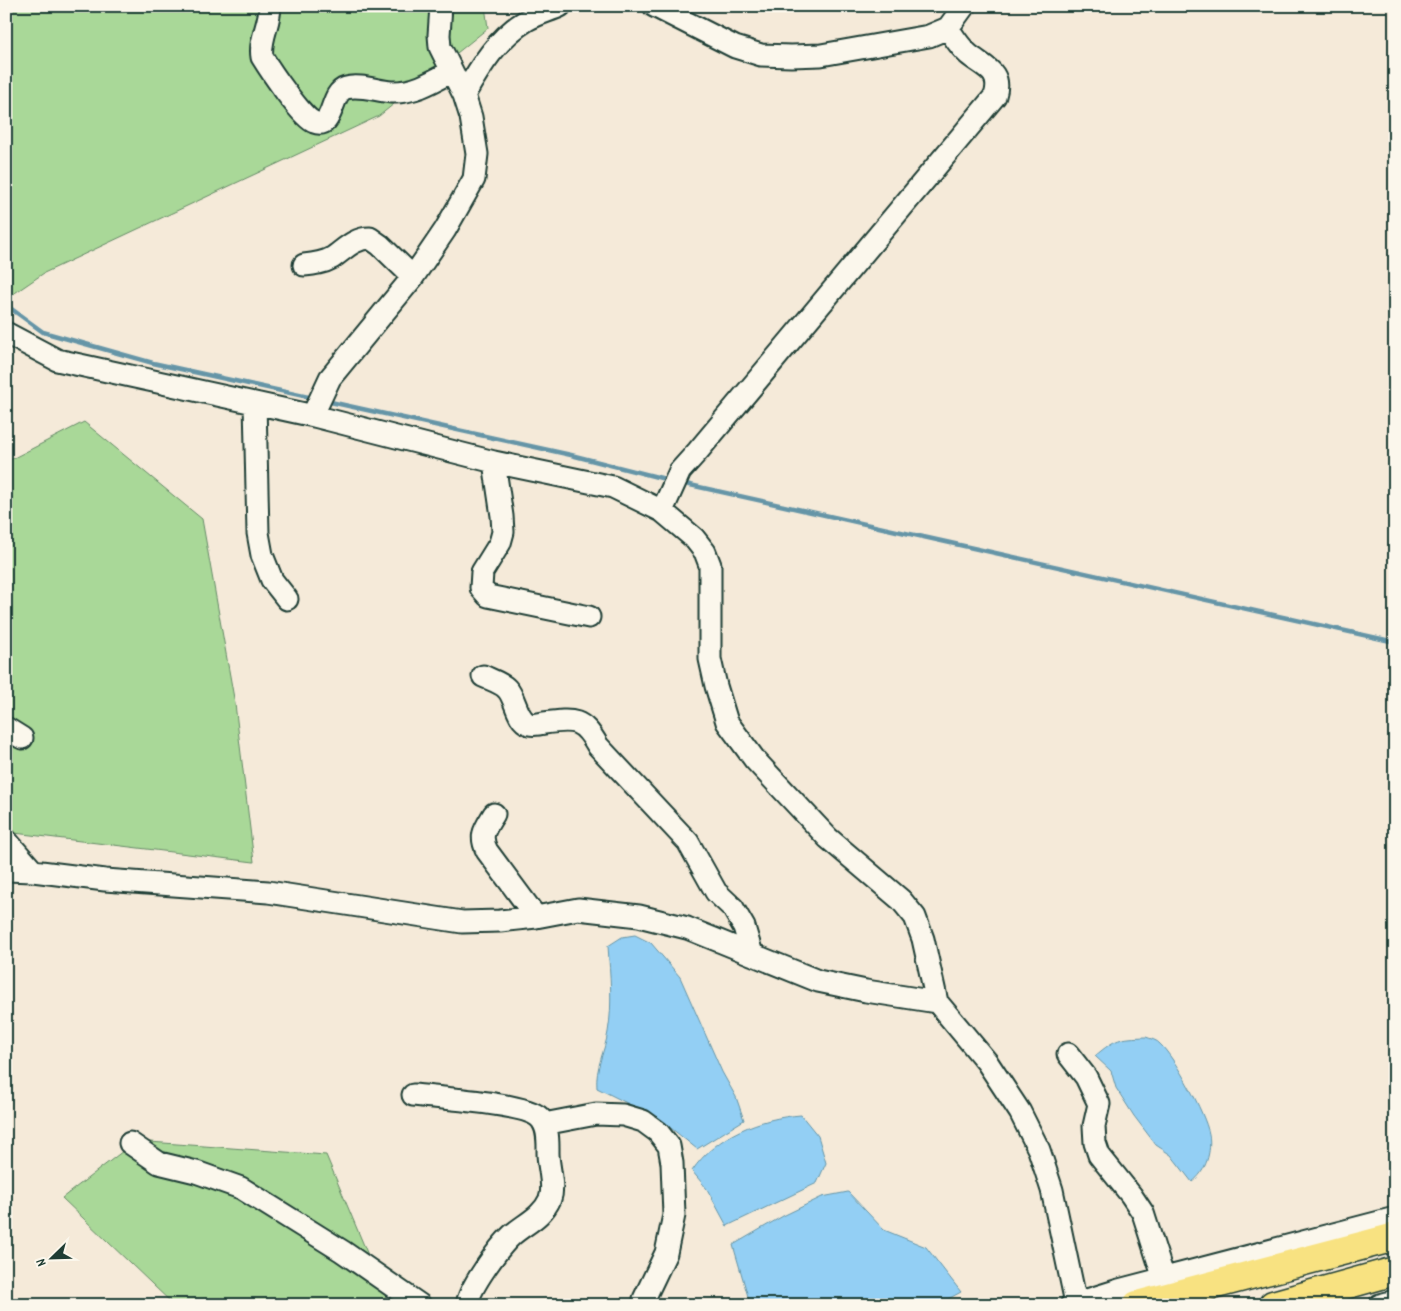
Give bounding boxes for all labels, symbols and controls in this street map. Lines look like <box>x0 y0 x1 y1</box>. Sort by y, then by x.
north arrow <box>28 1234 78 1284</box>
text: N <box>31 1255 52 1269</box>

